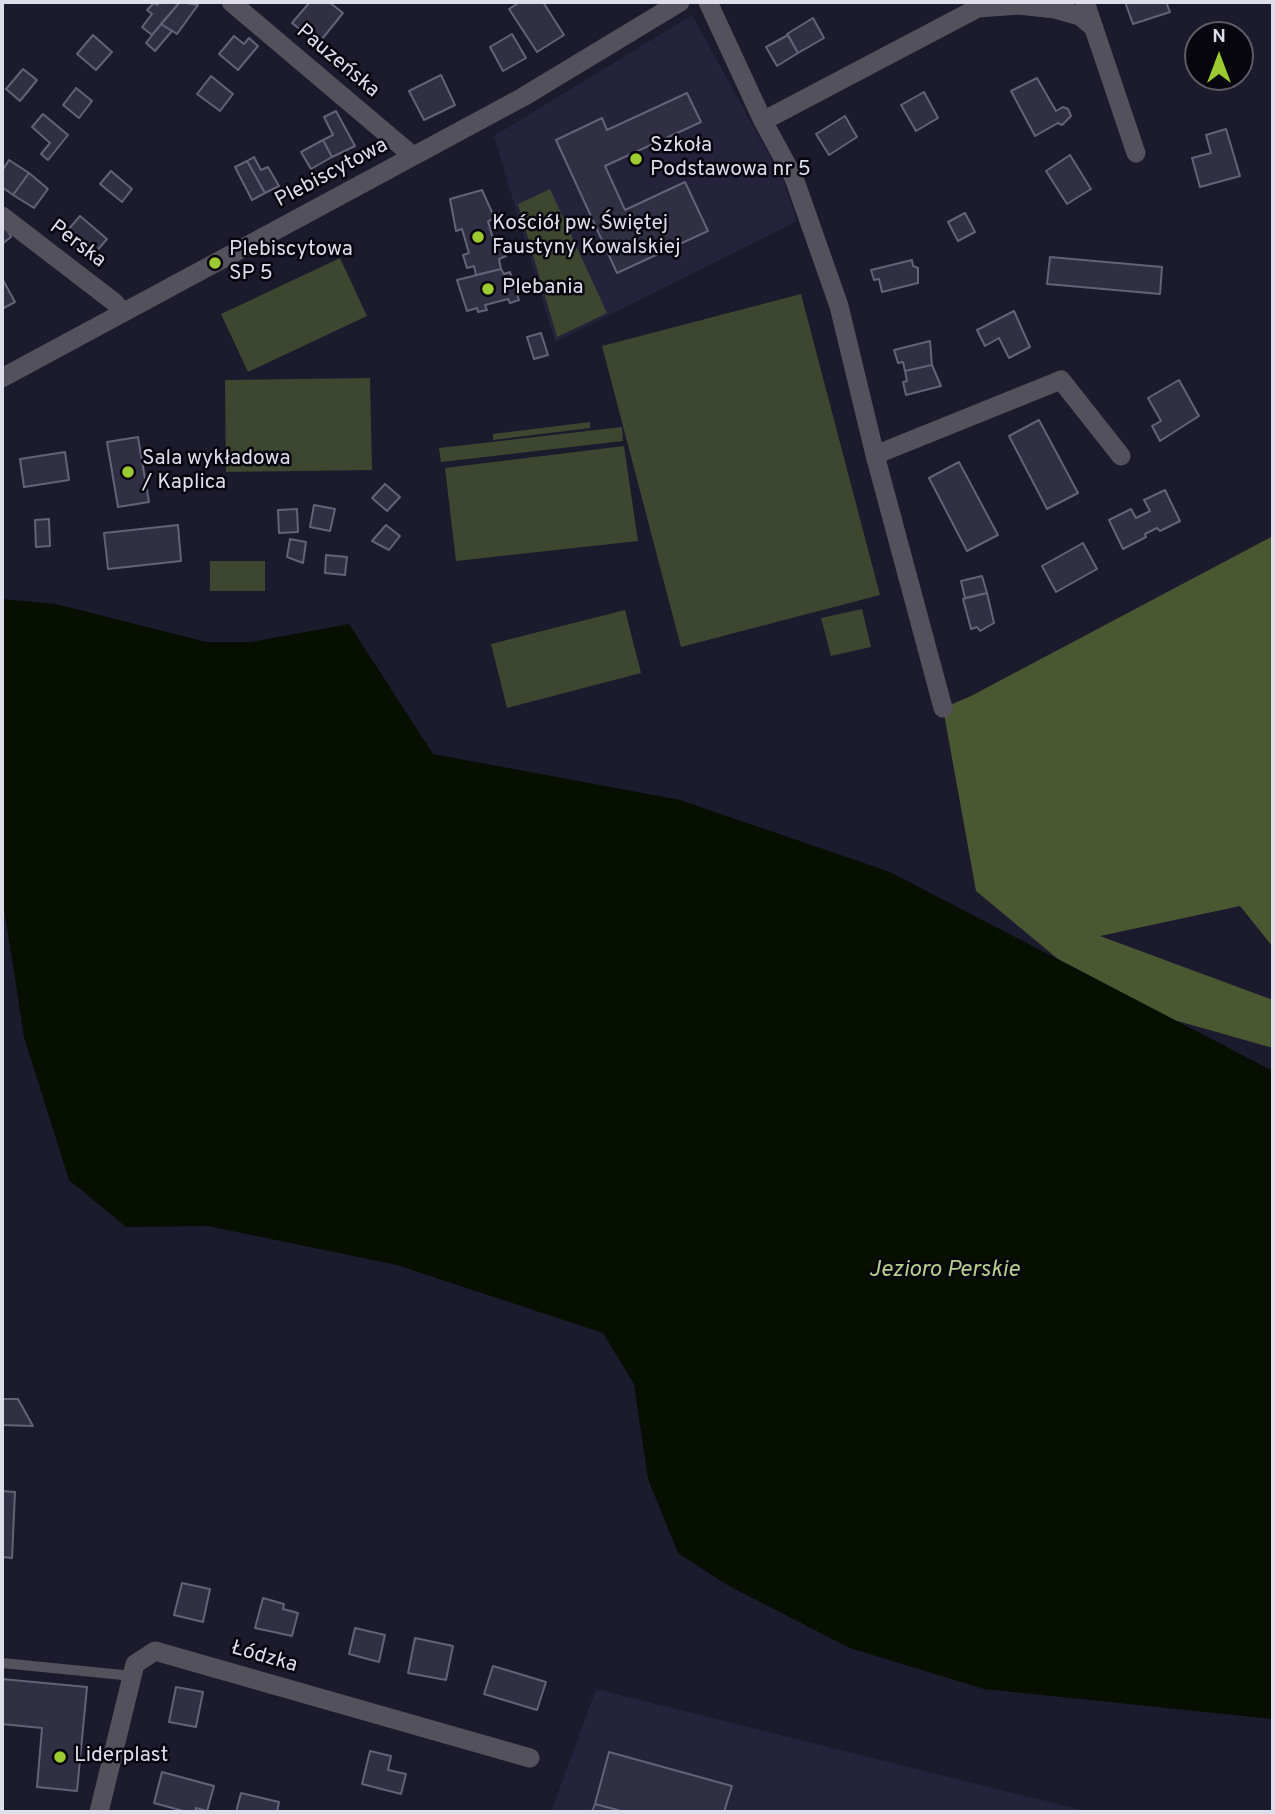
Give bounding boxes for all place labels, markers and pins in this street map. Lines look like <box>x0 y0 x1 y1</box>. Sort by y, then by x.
place label: Szkoła Podstawowa nr 5 <box>650 134 811 184</box>
marker: Szkoła Podstawowa nr 5 <box>628 151 644 167</box>
place label: Kościół pw. Świętej Faustyny Kowalskiej <box>492 212 680 262</box>
marker: Kościół pw. Świętej Faustyny Kowalskiej <box>470 229 486 245</box>
place label: Plebiscytowa SP 5 <box>229 238 353 288</box>
marker: Plebiscytowa SP 5 <box>207 255 223 271</box>
place label: Plebania <box>502 276 584 302</box>
marker: Plebania <box>480 281 496 297</box>
place label: Sala wykładowa / Kaplica <box>142 447 290 497</box>
marker: Sala wykładowa / Kaplica <box>120 464 136 480</box>
place label: Liderplast <box>74 1744 168 1770</box>
marker: Liderplast <box>52 1749 68 1765</box>

